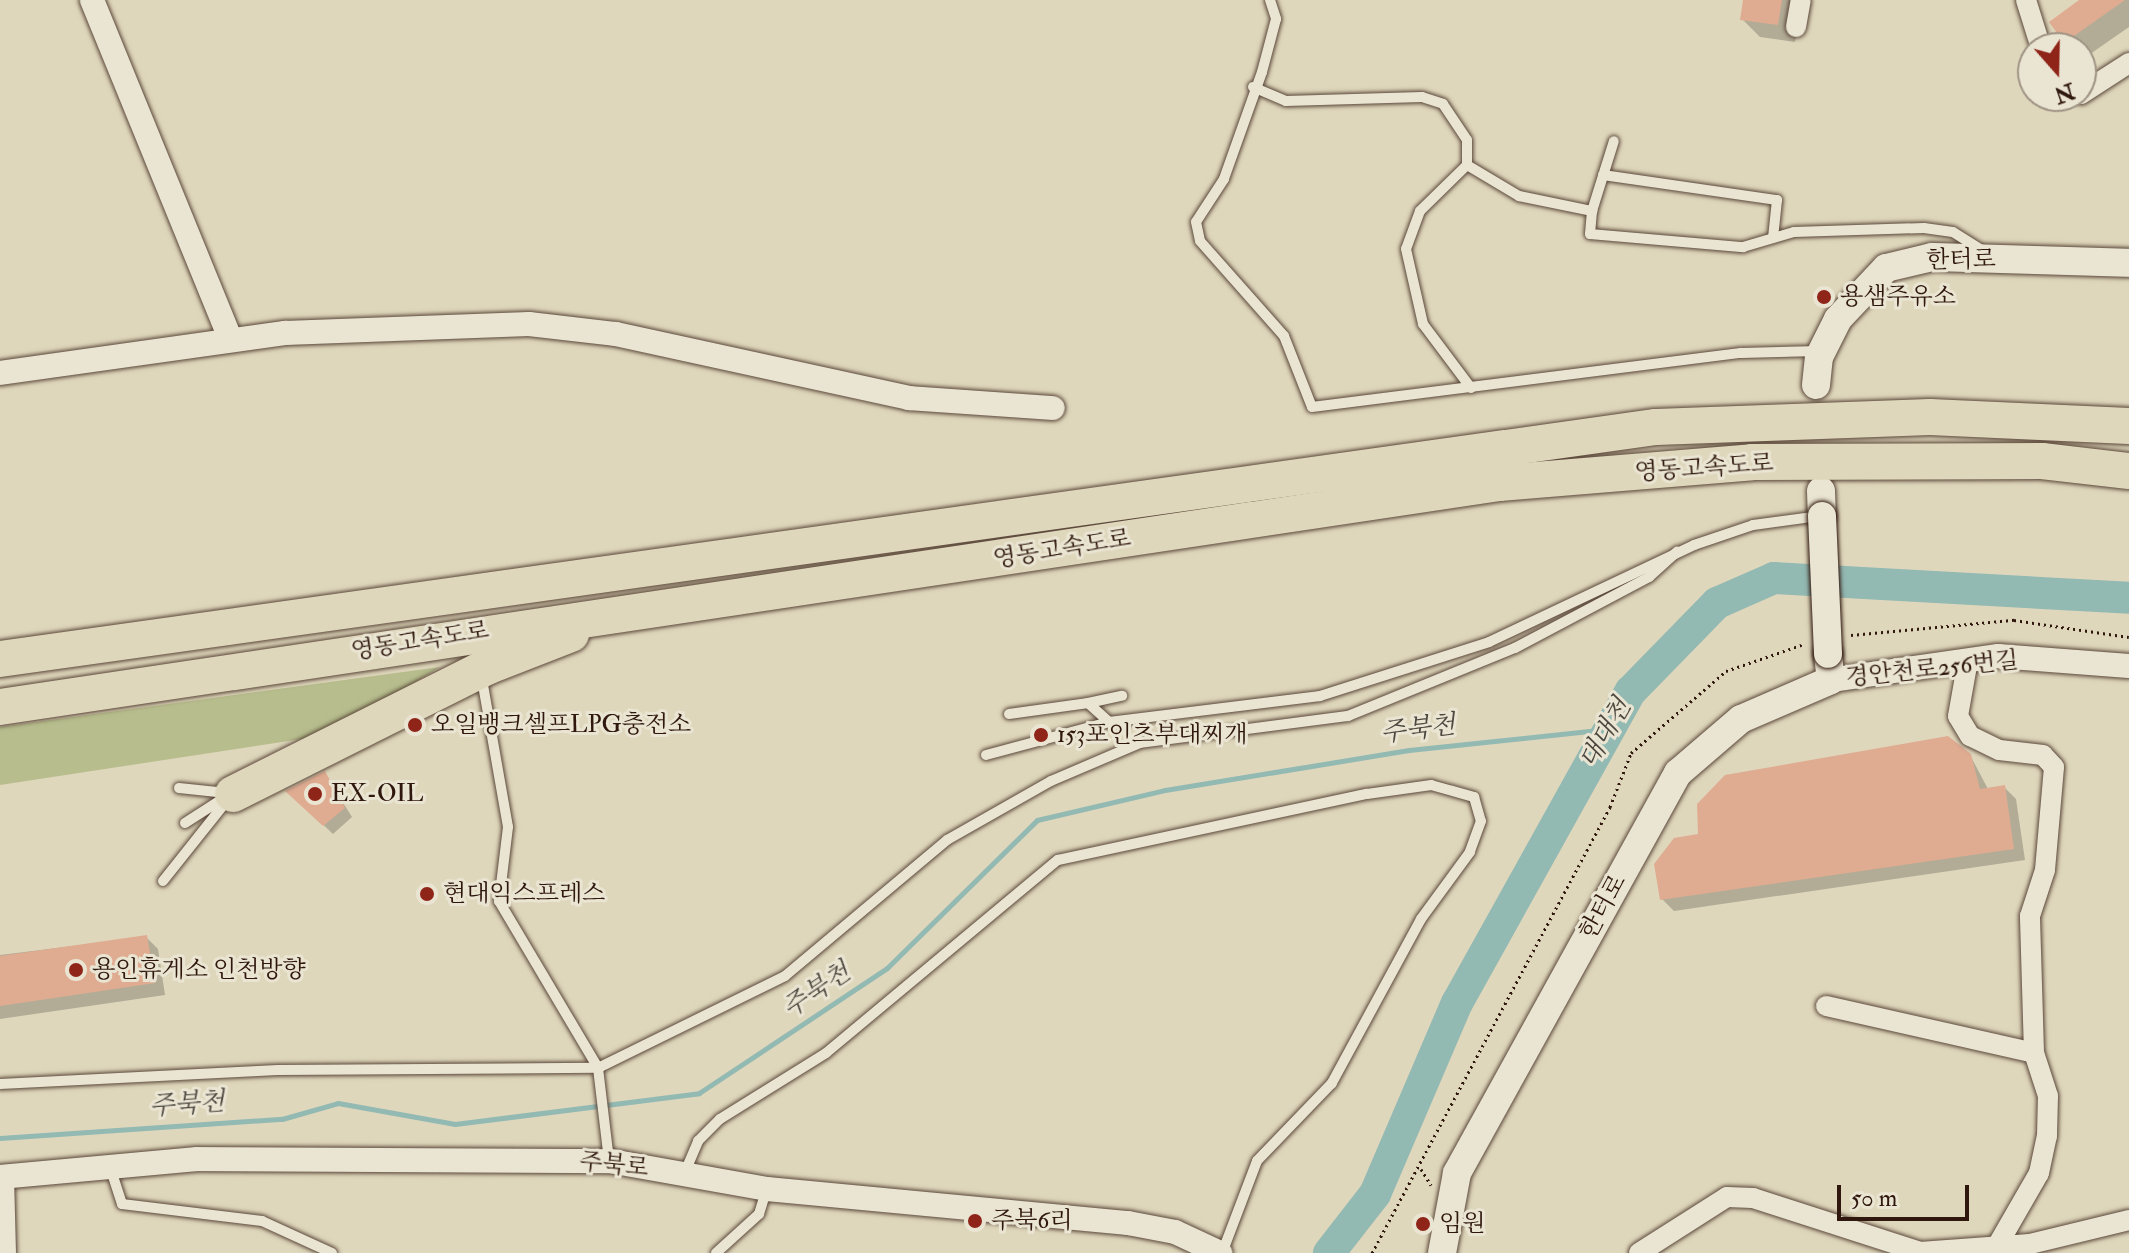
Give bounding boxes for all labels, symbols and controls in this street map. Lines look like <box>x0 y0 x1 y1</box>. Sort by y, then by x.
north arrow <box>2017 32 2097 112</box>
text: N <box>2050 76 2079 109</box>
street label: 한터로 <box>1926 245 1996 275</box>
place label: 용샘주유소 <box>1840 283 1956 311</box>
marker: 용샘주유소 <box>1815 288 1833 306</box>
street label: 영동고속도로 <box>1634 449 1774 487</box>
street label: 영동고속도로 <box>991 524 1133 574</box>
street label: 영동고속도로 <box>349 616 491 666</box>
street label: 경안천로256번길 <box>1844 646 2020 692</box>
water label: 대대천 <box>1574 694 1638 774</box>
water label: 주북천 <box>1379 710 1457 750</box>
place label: 오일뱅크셀프LPG충전소 <box>431 711 691 739</box>
marker: 오일뱅크셀프LPG충전소 <box>406 716 424 734</box>
place label: 153포인츠부대찌개 <box>1057 721 1248 749</box>
marker: 153포인츠부대찌개 <box>1032 726 1050 744</box>
place label: EX-OIL <box>331 780 423 808</box>
marker: EX-OIL <box>306 785 324 803</box>
street label: 한터로 <box>1574 870 1632 944</box>
place label: 현대익스프레스 <box>443 880 605 908</box>
marker: 현대익스프레스 <box>418 885 436 903</box>
place label: 용인휴게소 인천방향 <box>92 956 306 984</box>
water label: 주북천 <box>777 957 857 1025</box>
marker: 용인휴게소 인천방향 <box>67 961 85 979</box>
water label: 주북천 <box>148 1087 226 1123</box>
street label: 주북로 <box>578 1147 650 1183</box>
scale bar <box>1841 1169 1973 1219</box>
text: 50 m <box>1851 1183 1897 1214</box>
place label: 주북6리 <box>991 1207 1073 1235</box>
place label: 임원 <box>1439 1210 1485 1238</box>
marker: 주북6리 <box>966 1212 984 1230</box>
marker: 임원 <box>1414 1215 1432 1233</box>

